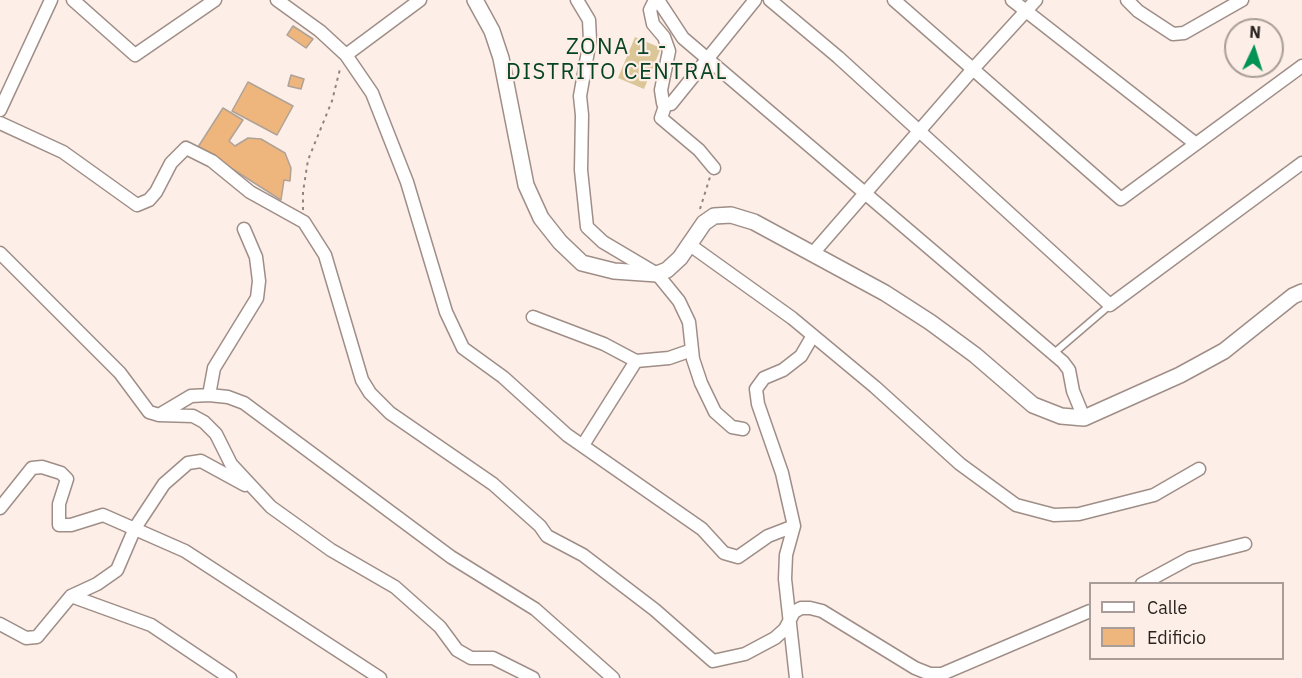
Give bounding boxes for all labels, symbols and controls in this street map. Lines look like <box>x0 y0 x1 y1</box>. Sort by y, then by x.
north arrow <box>1224 18 1284 78</box>
text: N <box>1249 22 1262 42</box>
district label: ZONA 1 - DISTRITO CENTRAL <box>506 35 728 86</box>
legend <box>1089 582 1284 660</box>
text: Calle <box>1147 596 1187 619</box>
text: Edificio <box>1147 626 1206 649</box>

